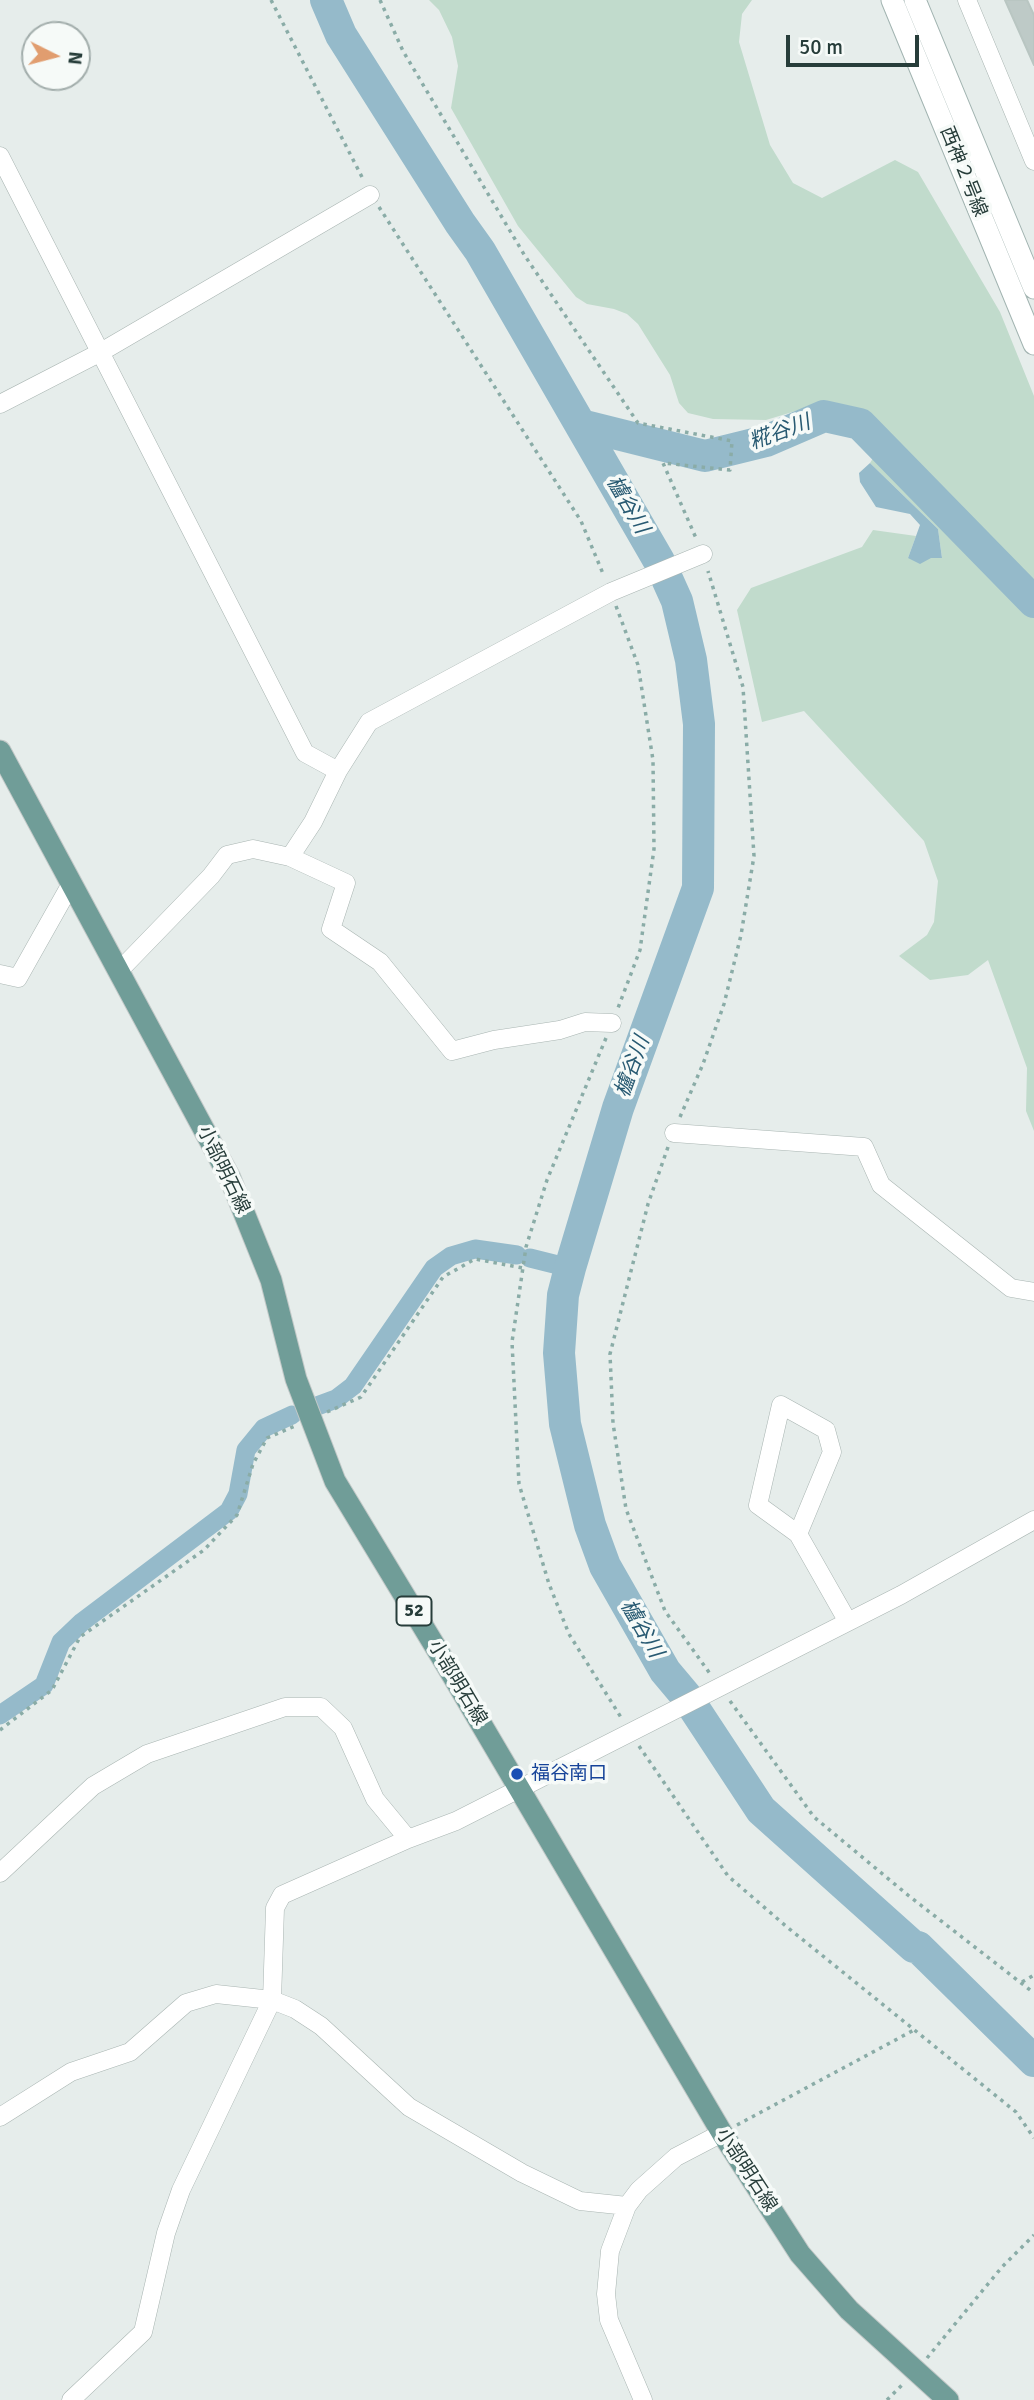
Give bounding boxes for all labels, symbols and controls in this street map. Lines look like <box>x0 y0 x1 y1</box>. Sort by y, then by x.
north arrow <box>21 21 91 91</box>
scale bar <box>789 21 922 65</box>
text: 50 m <box>799 34 843 60</box>
text: N <box>62 50 88 66</box>
street label: 西神２号線 <box>935 124 991 220</box>
water label: 糀谷川 <box>746 410 814 456</box>
water label: 櫨谷川 <box>600 471 654 539</box>
water label: 櫨谷川 <box>610 1033 656 1101</box>
street label: 小部明石線 <box>192 1122 254 1218</box>
water label: 櫨谷川 <box>614 1595 668 1663</box>
road number: 52 <box>396 1596 432 1626</box>
street label: 小部明石線 <box>423 1636 491 1730</box>
place label: 福谷南口 <box>531 1763 607 1785</box>
marker: 福谷南口 <box>509 1766 525 1782</box>
street label: 小部明石線 <box>711 2124 781 2216</box>

